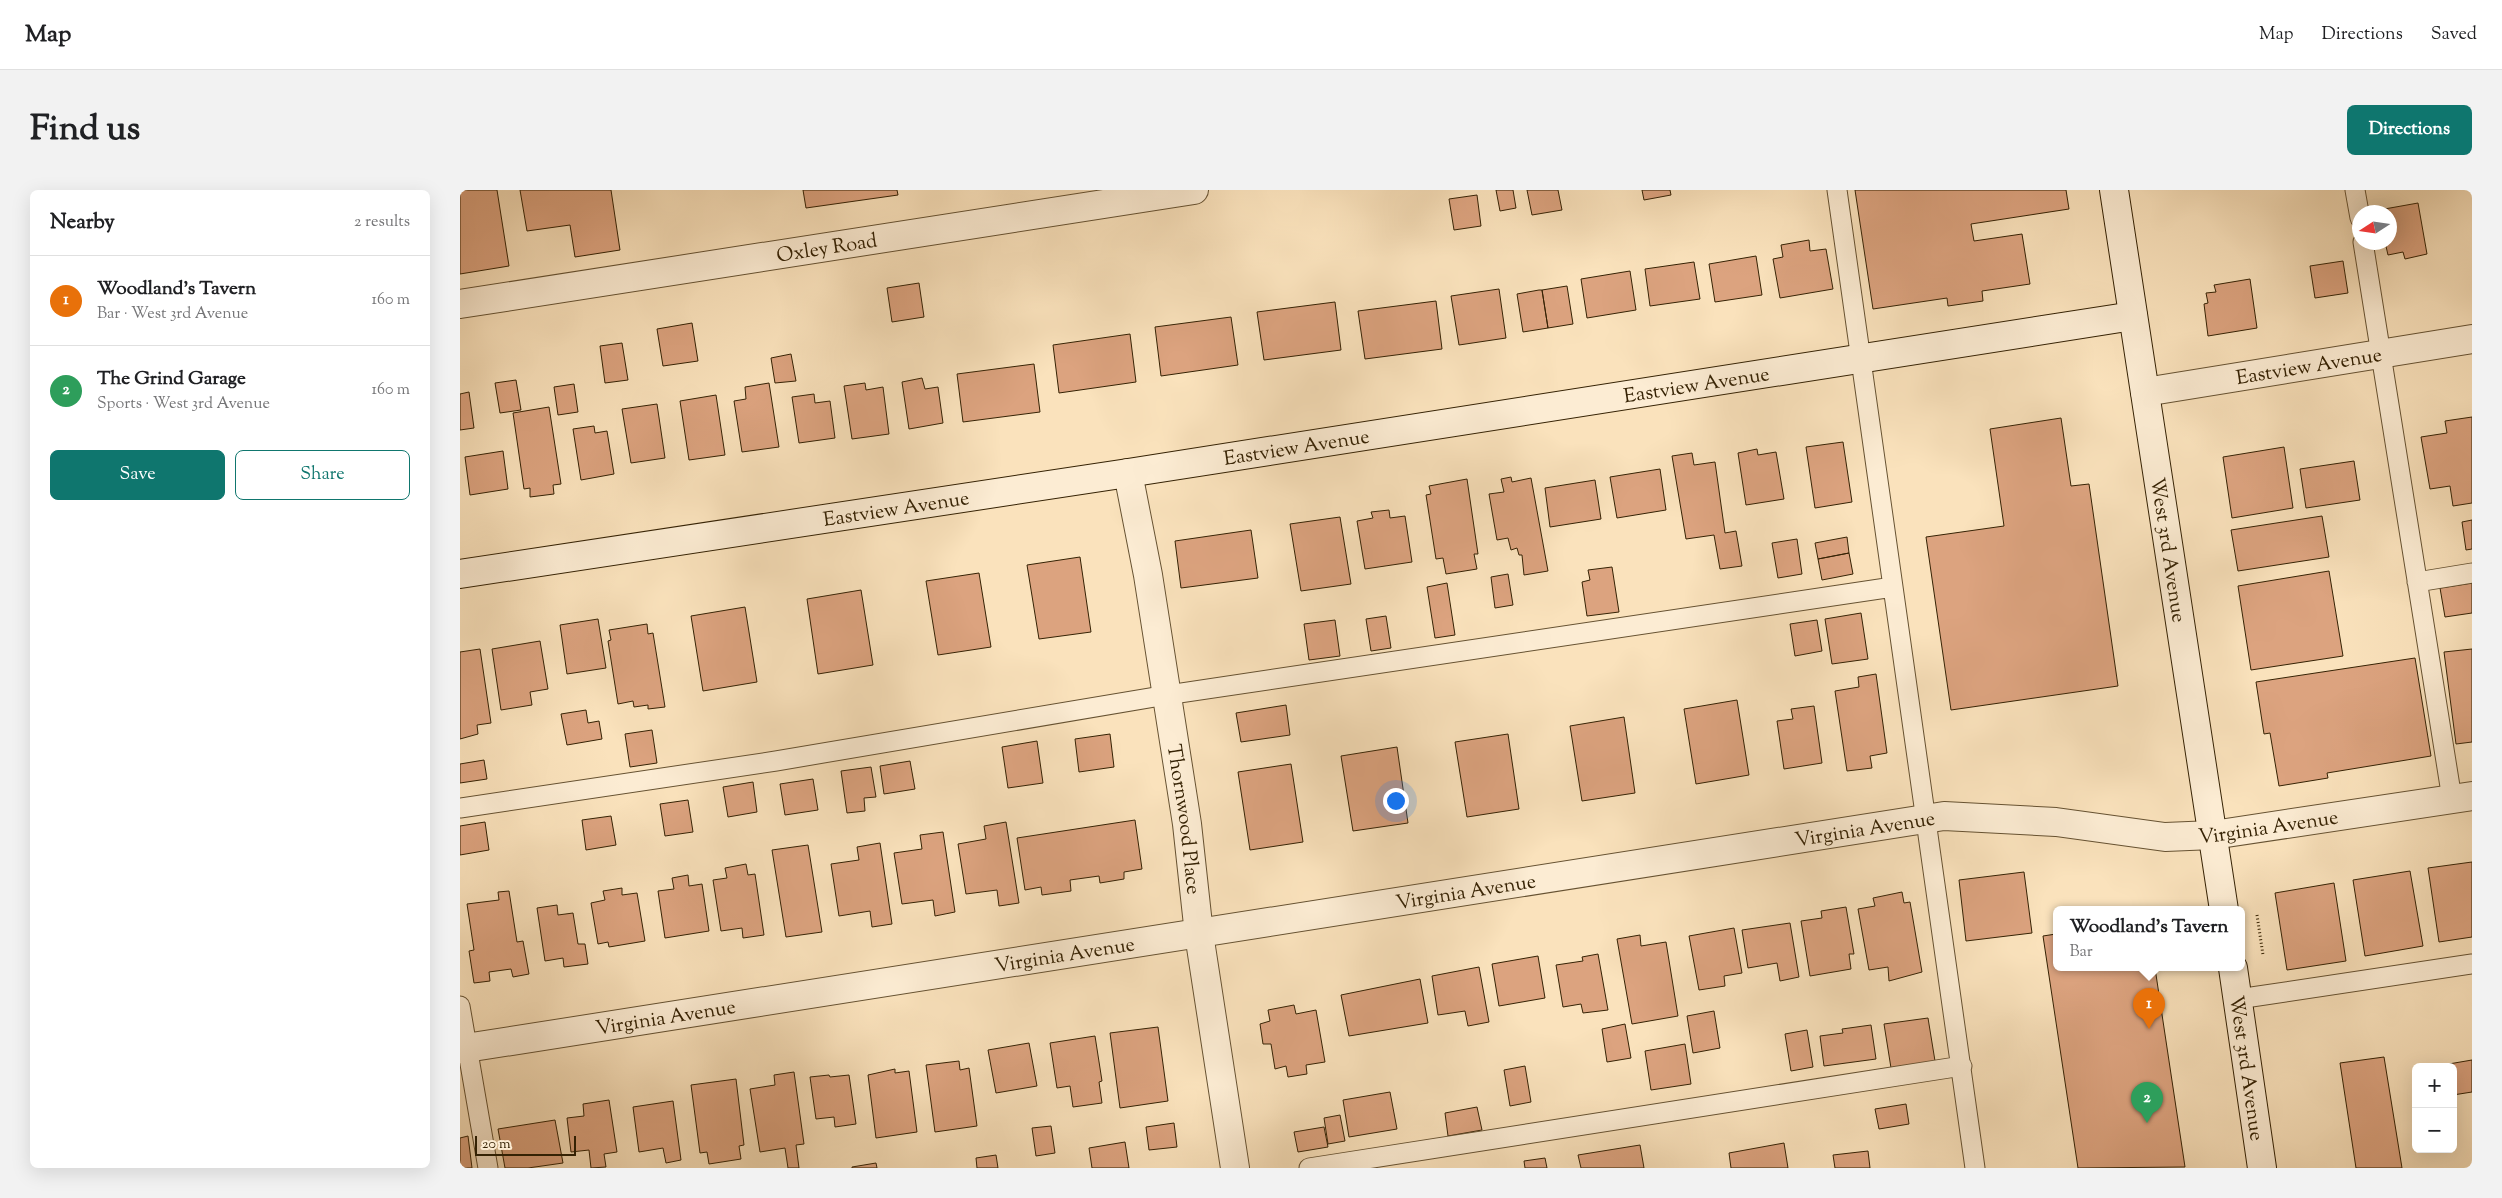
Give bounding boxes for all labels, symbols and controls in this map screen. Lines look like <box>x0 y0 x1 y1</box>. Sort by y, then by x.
text: Map <box>25 18 71 52</box>
text: Map <box>2259 22 2294 48</box>
text: Directions <box>2322 22 2403 48</box>
text: Saved <box>2431 22 2477 48</box>
text: Find us <box>30 105 140 156</box>
button: Directions <box>2347 105 2472 155</box>
north arrow <box>2352 205 2397 250</box>
text: Nearby <box>50 208 115 238</box>
text: 2 results <box>354 211 410 234</box>
street label: Oxley Road <box>775 227 879 272</box>
text: Woodland's Tavern <box>97 276 256 303</box>
text: 1 <box>63 289 69 312</box>
text: 160 m <box>372 289 410 312</box>
text: Bar · West 3rd Avenue <box>97 303 248 326</box>
street label: Eastview Avenue <box>2234 342 2384 394</box>
street label: Eastview Avenue <box>1622 361 1772 412</box>
text: The Grind Garage <box>97 366 246 393</box>
text: 2 <box>62 379 70 402</box>
text: 160 m <box>372 379 410 402</box>
text: Sports · West 3rd Avenue <box>97 393 270 416</box>
street label: Eastview Avenue <box>1222 423 1372 475</box>
button: Save <box>50 450 225 500</box>
button: Share <box>235 450 410 500</box>
street label: West 3rd Avenue <box>2141 476 2192 625</box>
street label: Eastview Avenue <box>821 485 971 536</box>
street label: Thornwood Place <box>1158 742 1207 896</box>
your location <box>1383 788 1409 814</box>
street label: Virginia Avenue <box>2197 804 2340 853</box>
street label: Virginia Avenue <box>1793 806 1937 856</box>
street label: Virginia Avenue <box>1394 868 1538 919</box>
popup <box>2053 906 2245 971</box>
text: Woodland's Tavern <box>2069 914 2229 941</box>
street label: Virginia Avenue <box>993 931 1137 982</box>
text: Bar <box>2069 941 2093 964</box>
pin: 1 <box>2133 988 2165 1029</box>
street label: Virginia Avenue <box>594 994 738 1044</box>
street label: West 3rd Avenue <box>2220 994 2270 1143</box>
map controls <box>2412 1063 2457 1153</box>
button: + <box>2412 1063 2457 1108</box>
pin: 2 <box>2131 1082 2163 1123</box>
button: − <box>2412 1108 2457 1153</box>
scale bar <box>475 1133 576 1156</box>
text: 20 m <box>482 1135 511 1155</box>

